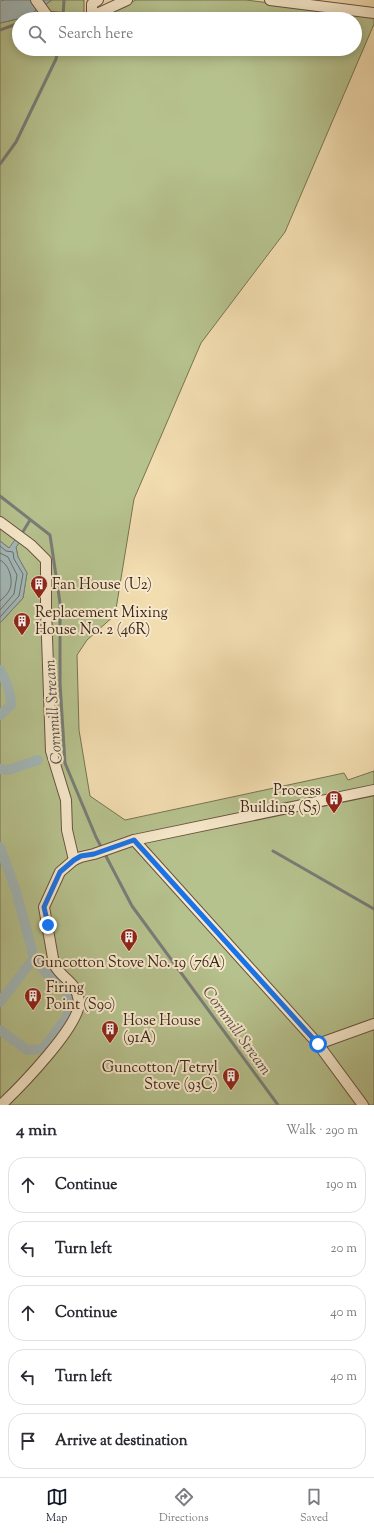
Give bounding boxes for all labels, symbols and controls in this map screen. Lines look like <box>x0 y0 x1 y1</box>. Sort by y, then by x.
search box <box>12 12 362 56</box>
icon: search <box>26 23 48 45</box>
text: Search here <box>58 24 133 45</box>
building icon: Fan House (U2) <box>29 574 49 599</box>
place label: Fan House (U2) <box>52 575 152 596</box>
place label: Replacement Mixing House No. 2 (46R) <box>35 603 168 641</box>
building icon: Replacement Mixing House No. 2 (46R) <box>12 611 32 636</box>
water label: Cornmill Stream <box>39 659 70 765</box>
place label: Process Building (S5) <box>240 781 321 819</box>
building icon: Process Building (S5) <box>324 789 344 814</box>
route end <box>39 916 57 934</box>
building icon: Guncotton Stove No. 19 (76A) <box>119 927 139 952</box>
place label: Guncotton Stove No. 19 (76A) <box>33 953 225 974</box>
place label: Firing Point (S90) <box>46 978 115 1016</box>
water label: Cornmill Stream <box>196 982 276 1081</box>
building icon: Firing Point (S90) <box>23 986 43 1011</box>
place label: Hose House (91A) <box>123 1011 201 1049</box>
building icon: Hose House (91A) <box>100 1019 120 1044</box>
route start <box>309 1035 327 1053</box>
place label: Guncotton/Tetryl Stove (93C) <box>102 1058 218 1096</box>
building icon: Guncotton/Tetryl Stove (93C) <box>221 1066 241 1091</box>
text: 4 min <box>16 1119 57 1143</box>
text: Walk · 290 m <box>286 1122 358 1140</box>
icon: ahead <box>17 1174 39 1196</box>
text: Continue <box>55 1175 117 1196</box>
text: 190 m <box>326 1176 357 1194</box>
icon: left <box>17 1238 39 1260</box>
text: Turn left <box>55 1239 112 1260</box>
text: 20 m <box>331 1240 357 1258</box>
icon: ahead <box>17 1302 39 1324</box>
text: Continue <box>55 1303 117 1324</box>
text: 40 m <box>330 1304 357 1322</box>
icon: left <box>17 1366 39 1388</box>
text: Turn left <box>55 1367 112 1388</box>
text: 40 m <box>330 1368 357 1386</box>
icon: arrive <box>17 1430 39 1452</box>
text: Arrive at destination <box>55 1431 188 1452</box>
tab: Map <box>46 1486 68 1526</box>
tab: Directions <box>159 1486 209 1526</box>
tab: Saved <box>300 1486 328 1526</box>

